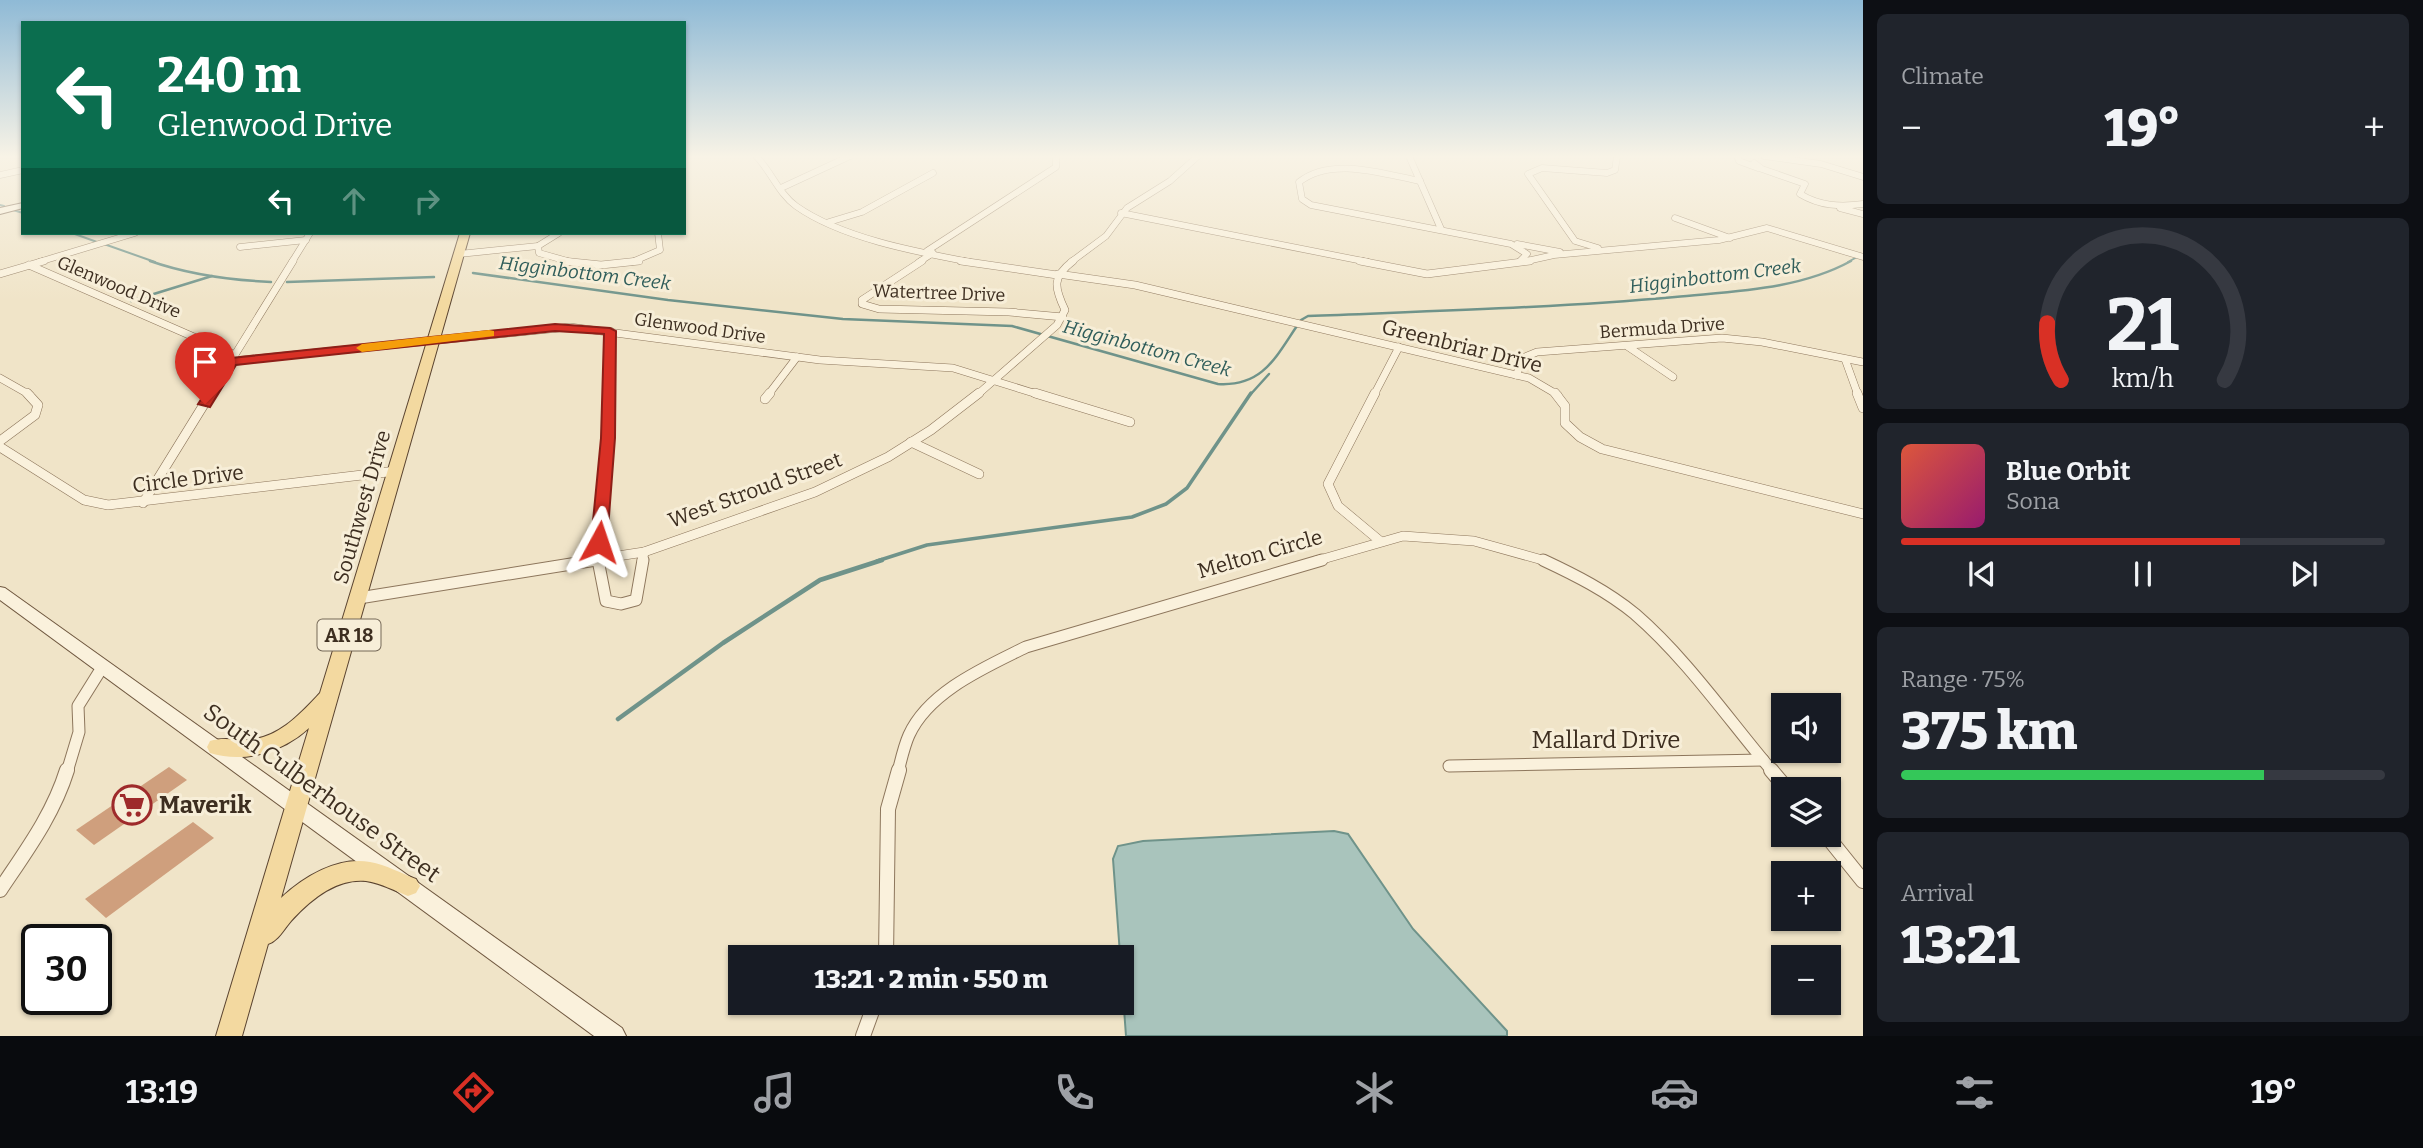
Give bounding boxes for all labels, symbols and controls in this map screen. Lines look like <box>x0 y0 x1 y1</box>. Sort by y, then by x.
text: 240 m <box>157 46 301 105</box>
icon: left <box>42 49 133 140</box>
text: Climate <box>1901 62 1984 90</box>
text: 19° <box>2104 97 2181 160</box>
text: − <box>1901 105 1922 151</box>
text: + <box>2363 105 2385 151</box>
text: Glenwood Drive <box>157 106 392 144</box>
icon: left <box>262 182 300 220</box>
icon: ahead <box>335 182 373 220</box>
icon: right <box>408 182 446 220</box>
street label: Glenwood Drive <box>54 251 184 323</box>
water label: Higginbottom Creek <box>498 251 673 295</box>
water label: Higginbottom Creek <box>1628 254 1803 298</box>
street label: Watertree Drive <box>872 280 1006 306</box>
text: 21 <box>2107 282 2180 369</box>
street label: Glenwood Drive <box>633 308 767 348</box>
street label: Greenbriar Drive <box>1379 313 1545 379</box>
street label: Bermuda Drive <box>1599 313 1725 343</box>
water label: Higginbottom Creek <box>1060 315 1234 382</box>
pin <box>175 332 235 404</box>
icon: arrive <box>186 343 224 381</box>
text: km/h <box>2112 363 2174 393</box>
street label: Southwest Drive <box>328 427 396 587</box>
street label: West Stroud Street <box>665 446 846 534</box>
text: Blue Orbit <box>2006 456 2130 487</box>
street label: Circle Drive <box>131 459 245 499</box>
text: Sona <box>2006 487 2060 515</box>
position arrow <box>562 505 636 579</box>
street label: Melton Circle <box>1195 524 1325 584</box>
icon: previous <box>1963 555 2001 593</box>
icon: pause <box>2124 555 2162 593</box>
icon: next <box>2285 555 2323 593</box>
road number: AR 18 <box>318 620 380 650</box>
text: Range · 75% <box>1901 665 2025 693</box>
map controls <box>1771 693 1841 1015</box>
button: sound <box>1771 693 1841 763</box>
street label: South Culberhouse Street <box>198 698 446 888</box>
text: 375 km <box>1901 700 2078 763</box>
street label: Mallard Drive <box>1532 726 1680 754</box>
button: layers <box>1771 777 1841 847</box>
supermarket icon: Maverik <box>111 784 153 826</box>
place label: Maverik <box>159 791 252 819</box>
button: + <box>1771 861 1841 931</box>
text: Arrival <box>1901 879 1974 907</box>
text: 13:21 <box>1901 914 2020 977</box>
speed limit sign: 30 <box>21 924 112 1015</box>
button: − <box>1771 945 1841 1015</box>
text: 13:21 · 2 min · 550 m <box>814 964 1048 995</box>
icon: directions <box>449 1068 498 1117</box>
icon: music <box>750 1068 799 1117</box>
icon: phone <box>1050 1068 1099 1117</box>
icon: climate <box>1350 1068 1399 1117</box>
icon: car <box>1650 1068 1699 1117</box>
icon: filters <box>1950 1068 1999 1117</box>
text: 13:19 <box>126 1073 198 1111</box>
text: 19° <box>2251 1073 2297 1111</box>

